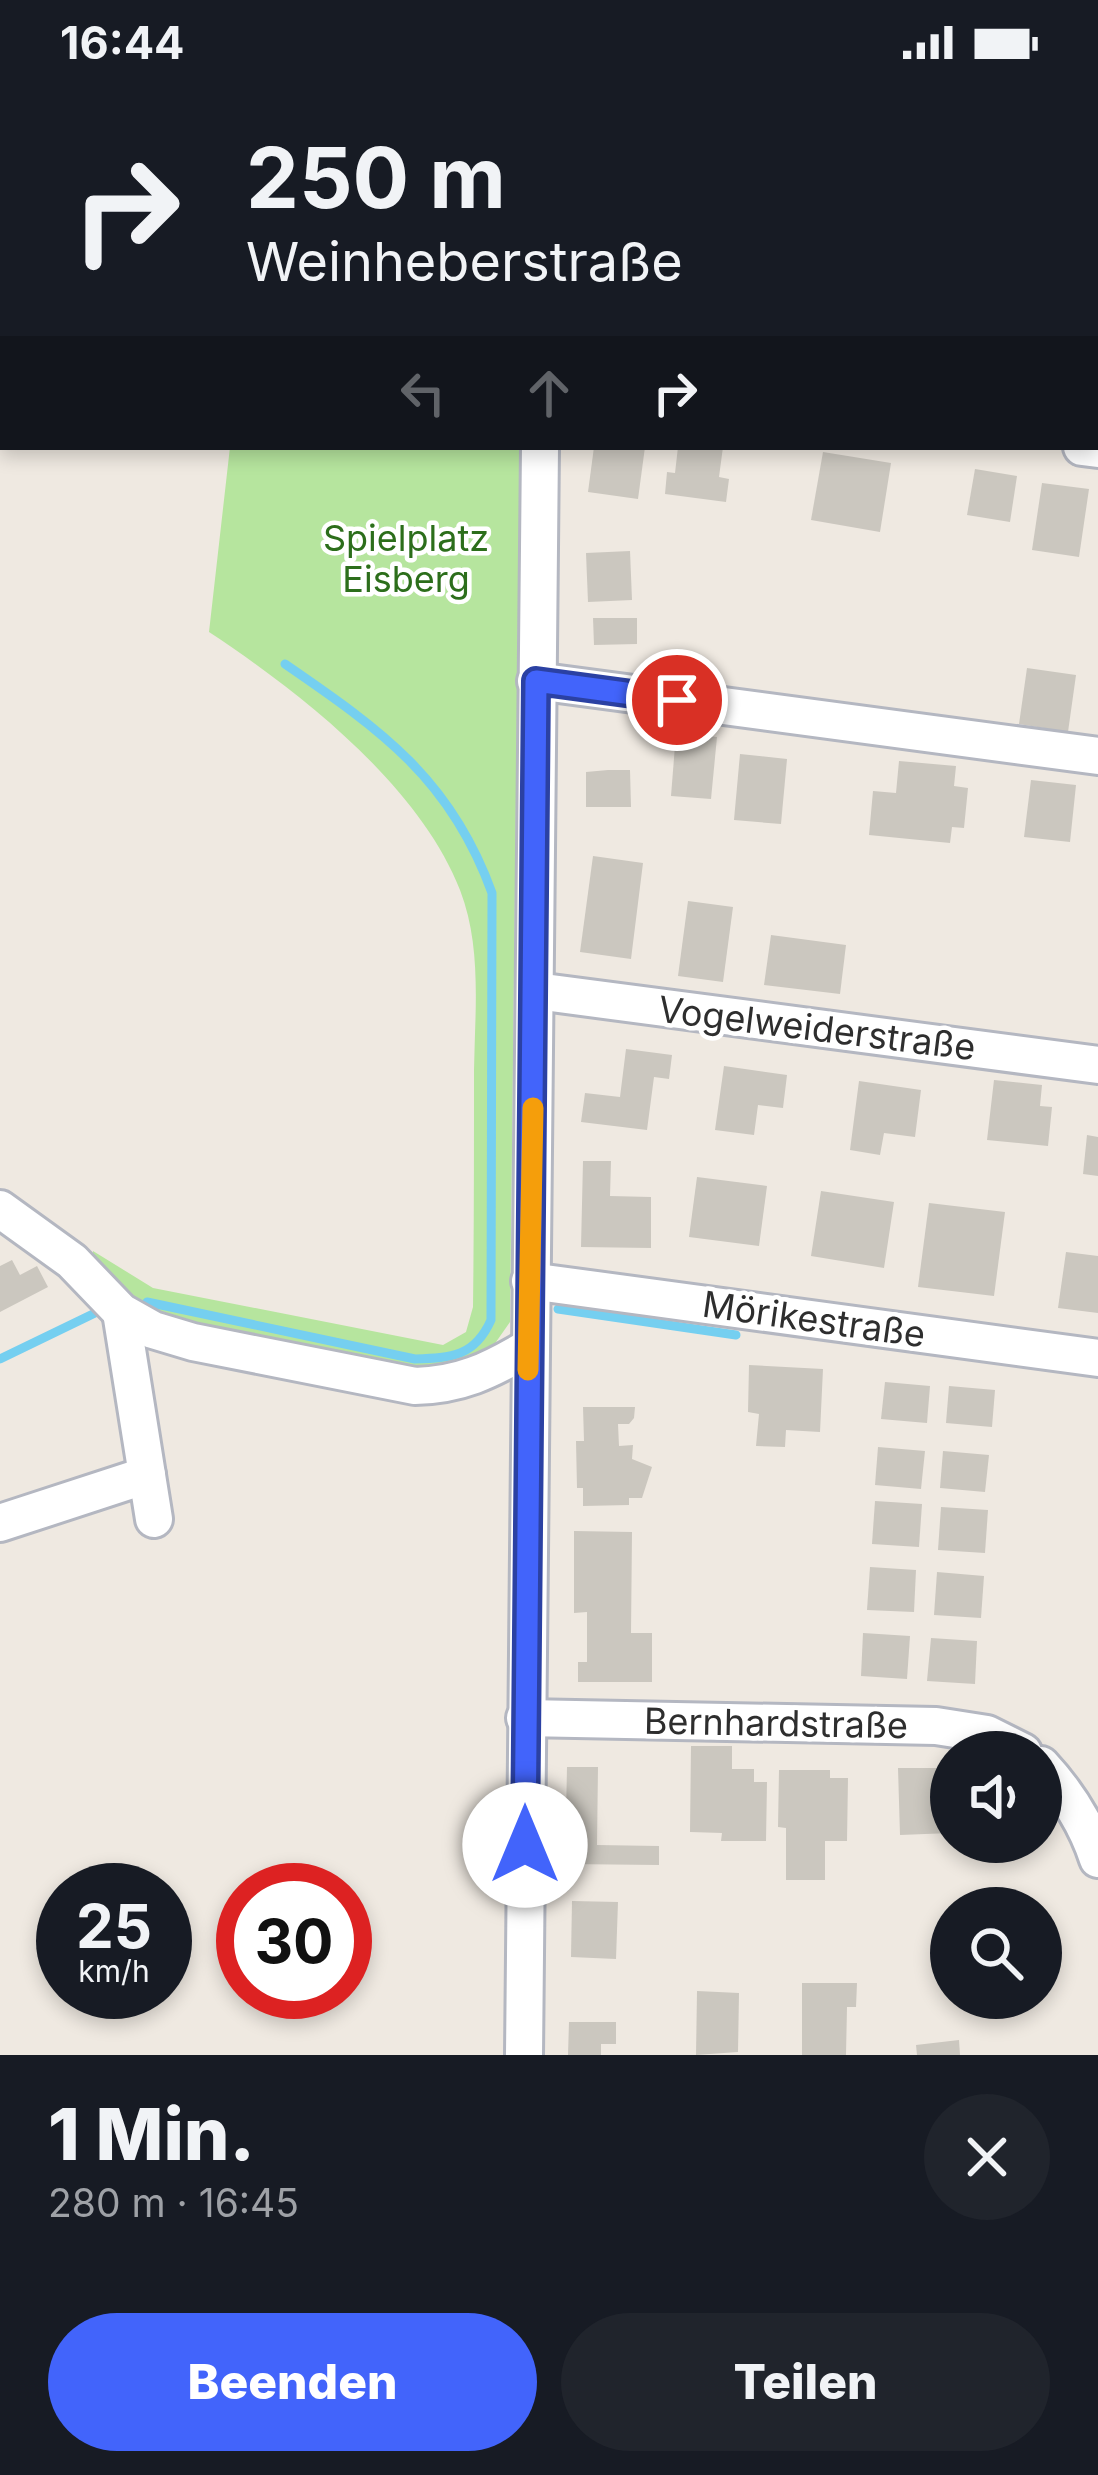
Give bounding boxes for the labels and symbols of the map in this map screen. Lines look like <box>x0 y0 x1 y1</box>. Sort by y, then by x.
park label: Spielplatz Eisberg <box>323 516 489 601</box>
pin <box>626 649 728 751</box>
street label: Vogelweiderstraße <box>656 987 978 1069</box>
street label: Mörikestraße <box>700 1282 928 1356</box>
street label: Bernhardstraße <box>644 1699 908 1747</box>
position arrow <box>462 1782 588 1908</box>
speed limit sign: 30 <box>216 1863 372 2019</box>

